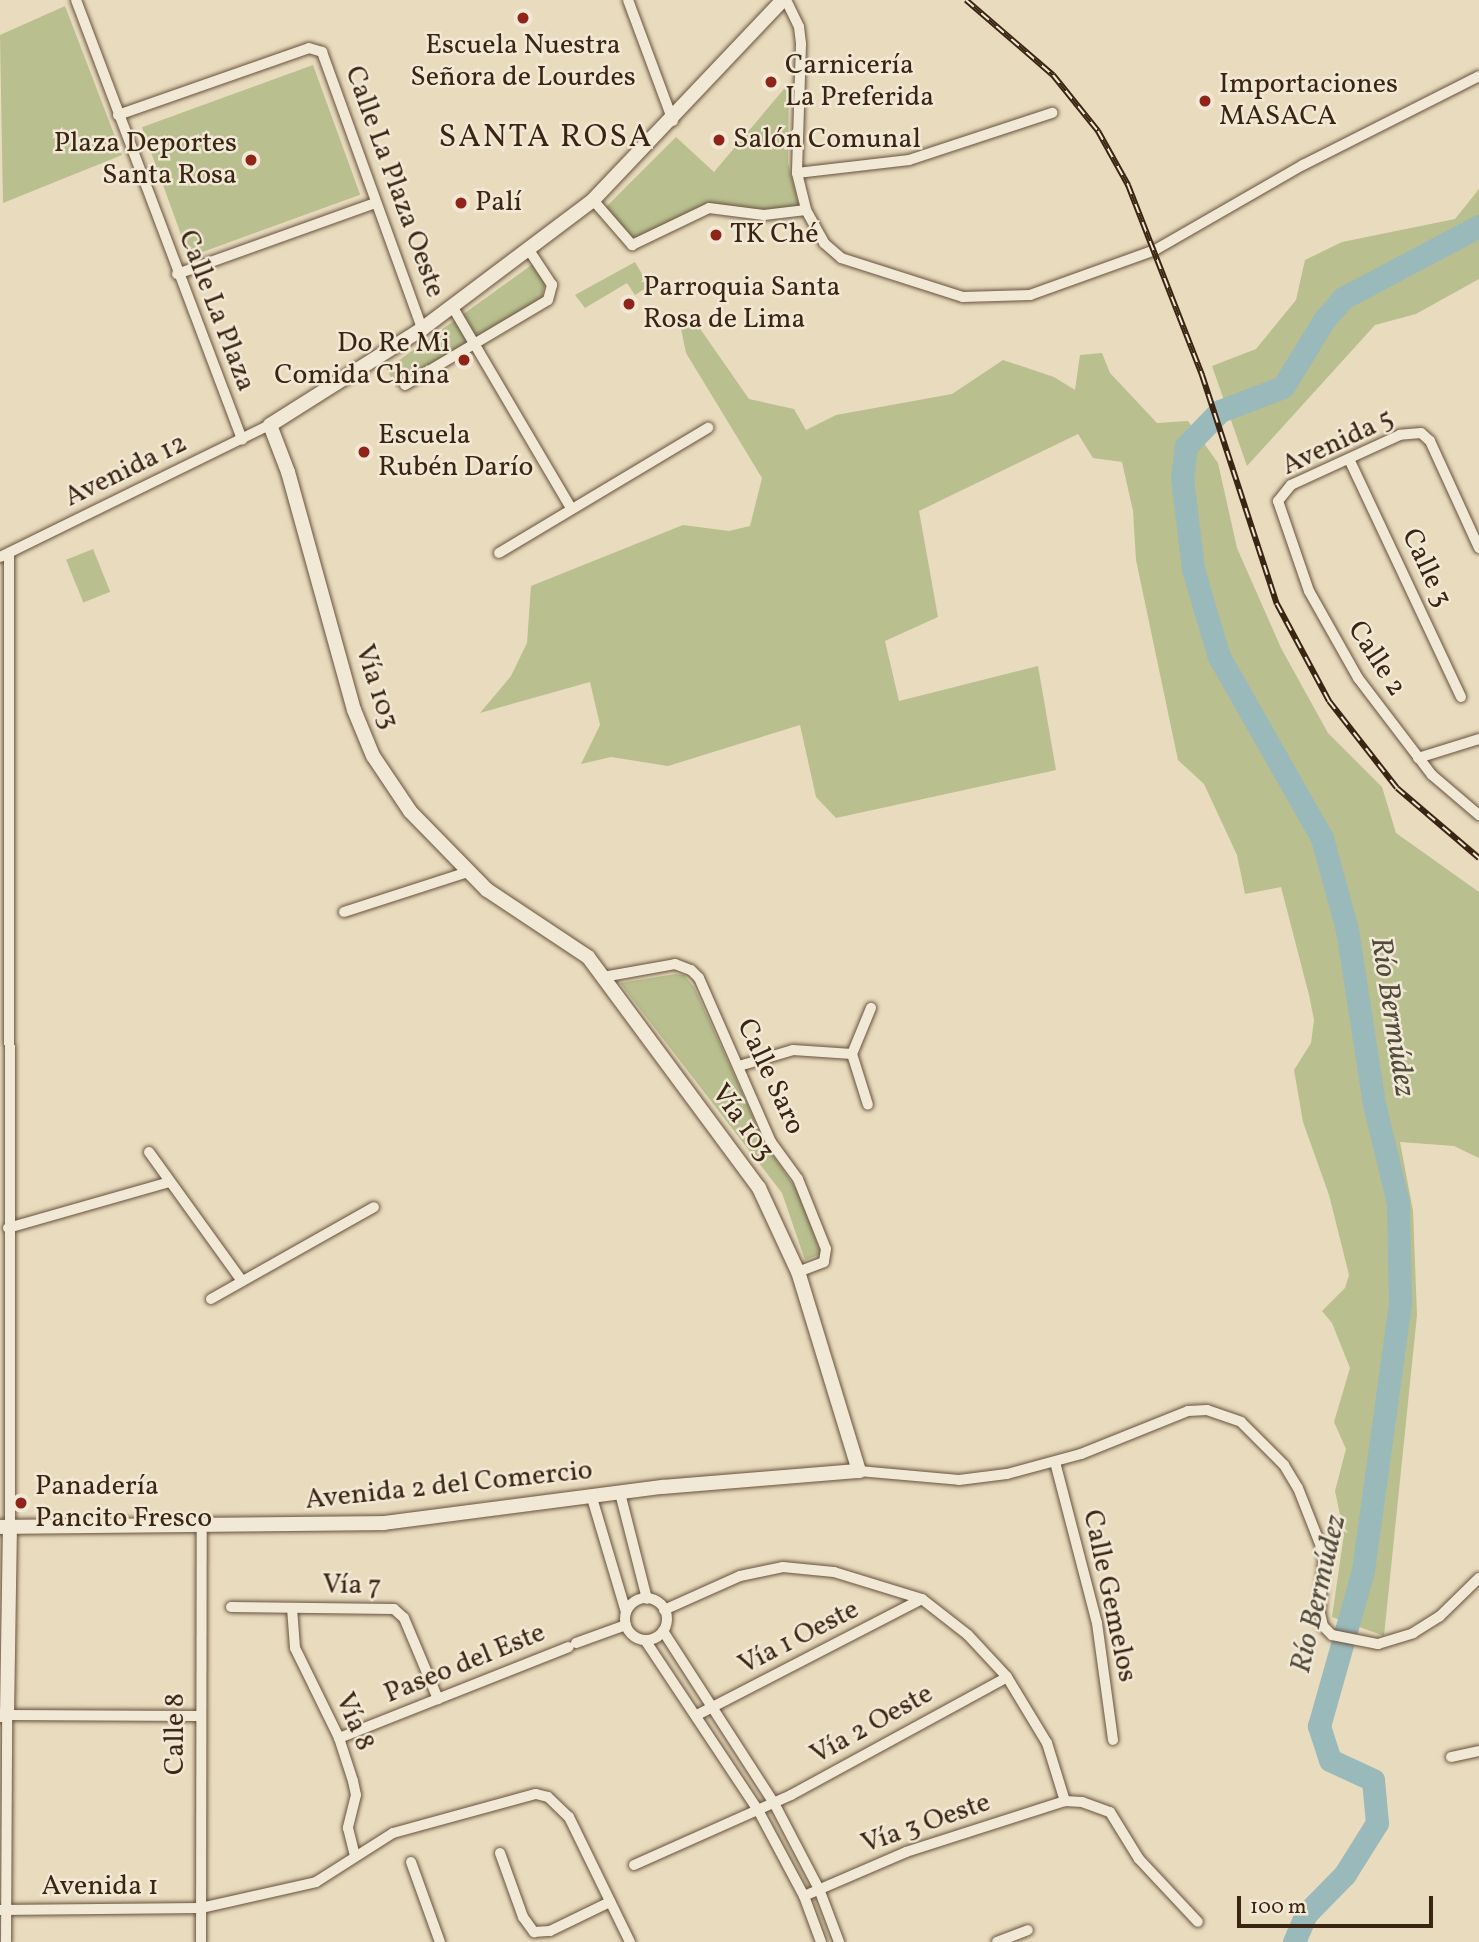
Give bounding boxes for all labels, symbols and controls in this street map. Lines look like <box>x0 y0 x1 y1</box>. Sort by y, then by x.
marker: Escuela Nuestra Señora de Lourdes <box>515 10 531 26</box>
place label: Escuela Nuestra Señora de Lourdes <box>410 29 636 95</box>
place label: Carnicería La Preferida <box>785 49 934 115</box>
street label: Calle La Plaza Oeste <box>337 62 451 302</box>
place label: Importaciones MASACA <box>1219 68 1398 134</box>
marker: Carnicería La Preferida <box>763 74 779 90</box>
marker: Importaciones MASACA <box>1197 93 1213 109</box>
district label: SANTA ROSA <box>440 119 652 157</box>
place label: Salón Comunal <box>733 123 921 157</box>
place label: Plaza Deportes Santa Rosa <box>54 127 237 193</box>
marker: Salón Comunal <box>711 132 727 148</box>
marker: Plaza Deportes Santa Rosa <box>243 152 259 168</box>
place label: Palí <box>475 186 522 220</box>
marker: Palí <box>453 195 469 211</box>
place label: TK Ché <box>730 218 818 252</box>
street label: Calle La Plaza <box>170 226 262 396</box>
marker: TK Ché <box>708 227 724 243</box>
place label: Parroquia Santa Rosa de Lima <box>643 271 841 337</box>
marker: Parroquia Santa Rosa de Lima <box>621 296 637 312</box>
place label: Do Re Mi Comida China <box>274 327 450 393</box>
marker: Do Re Mi Comida China <box>456 352 472 368</box>
street label: Avenida 5 <box>1277 402 1399 484</box>
place label: Escuela Rubén Darío <box>378 419 533 485</box>
street label: Avenida 12 <box>59 427 193 515</box>
marker: Escuela Rubén Darío <box>356 444 372 460</box>
street label: Calle 3 <box>1393 524 1459 612</box>
street label: Calle 2 <box>1339 615 1413 703</box>
street label: Vía 103 <box>347 641 405 733</box>
water label: Río Bermúdez <box>1362 935 1422 1099</box>
street label: Calle Saro <box>729 1014 811 1140</box>
street label: Vía 103 <box>703 1078 781 1168</box>
street label: Avenida 2 del Comercio <box>304 1454 594 1518</box>
place label: Panadería Pancito Fresco <box>35 1470 212 1536</box>
marker: Panadería Pancito Fresco <box>13 1495 29 1511</box>
street label: Calle Gemelos <box>1074 1507 1144 1685</box>
water label: Río Bermúdez <box>1283 1511 1355 1677</box>
street label: Vía 7 <box>322 1569 382 1603</box>
street label: Vía 1 Oeste <box>733 1593 865 1683</box>
street label: Paseo del Este <box>380 1616 550 1712</box>
street label: Vía 2 Oeste <box>805 1678 939 1772</box>
street label: Vía 8 <box>327 1688 381 1756</box>
street label: Calle 8 <box>159 1693 193 1775</box>
street label: Vía 3 Oeste <box>857 1786 995 1862</box>
street label: Avenida 1 <box>41 1870 159 1904</box>
scale bar <box>1241 1882 1437 1926</box>
text: 100 m <box>1250 1893 1307 1922</box>

